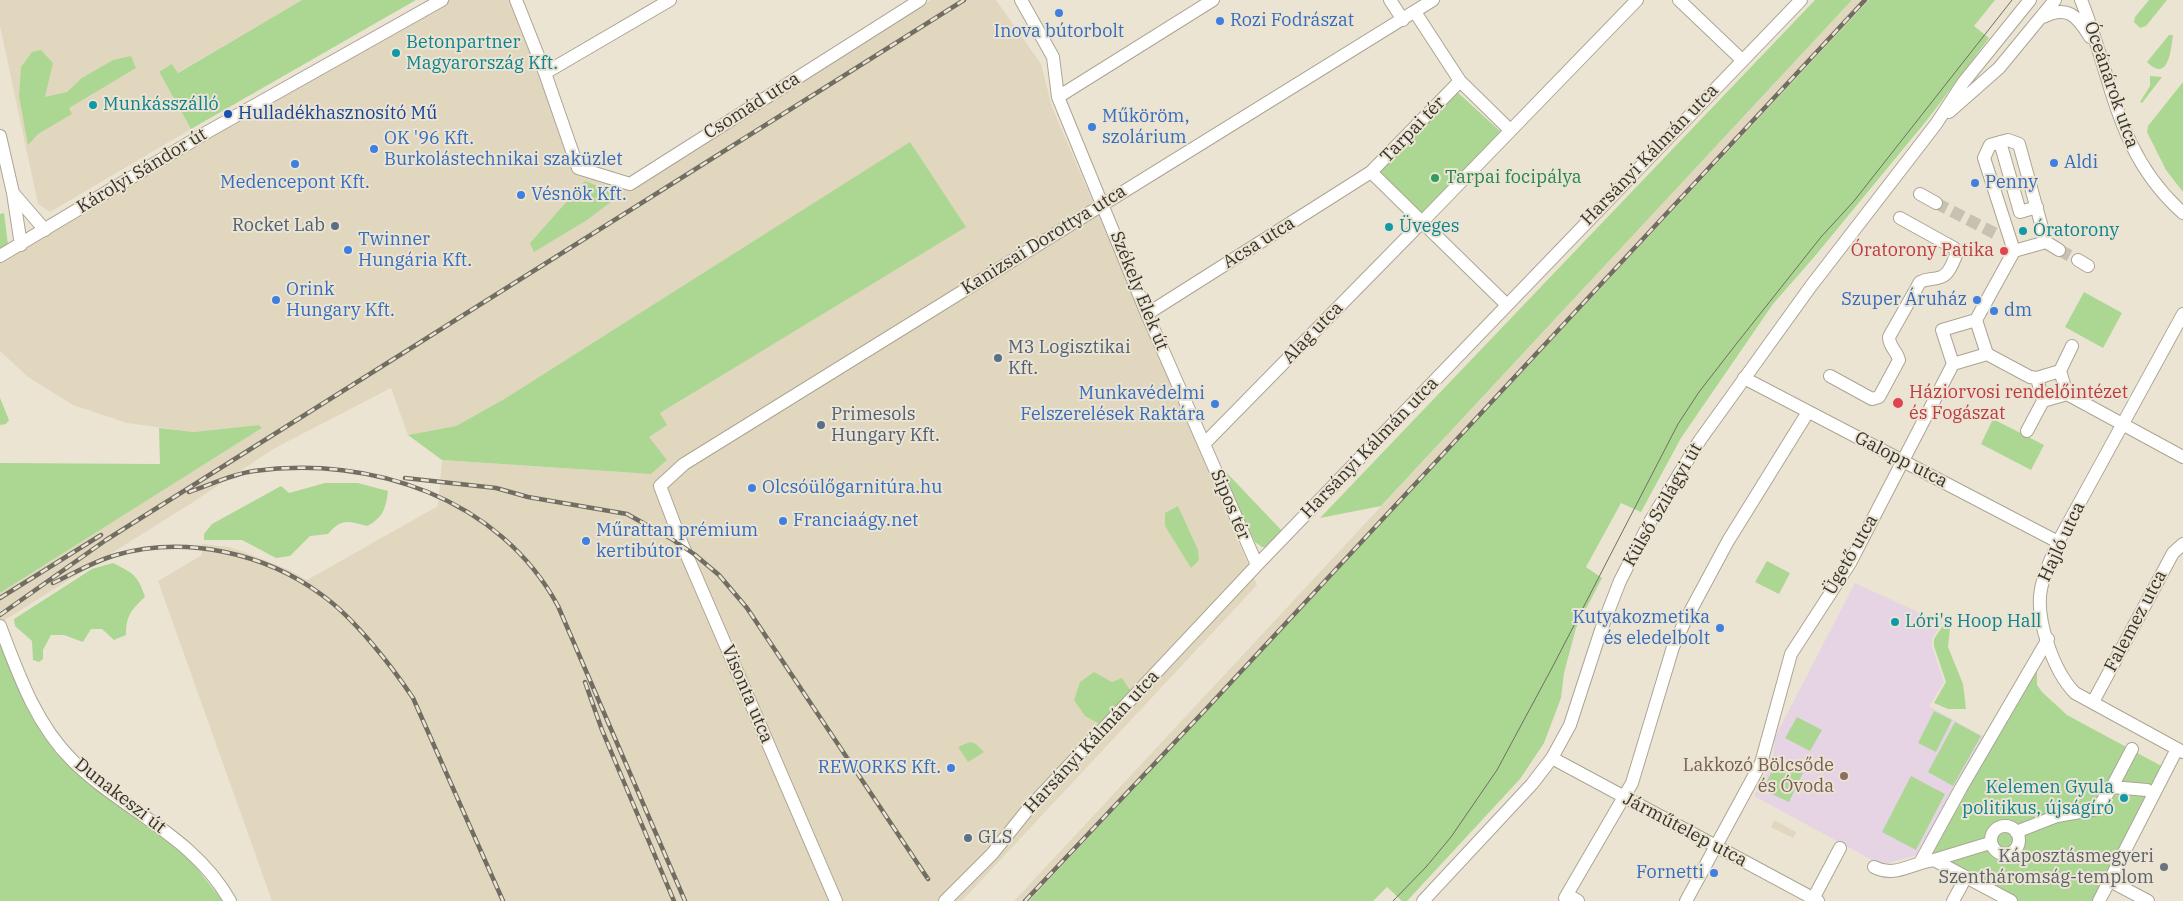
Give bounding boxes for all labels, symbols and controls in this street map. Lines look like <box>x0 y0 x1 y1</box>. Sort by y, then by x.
marker: Inova bútorbolt <box>1053 7 1065 19</box>
place label: Rozi Fodrászat <box>1230 10 1354 32</box>
marker: Rozi Fodrászat <box>1214 15 1226 27</box>
street label: Óceánárok utca <box>2079 19 2143 151</box>
place label: Inova bútorbolt <box>994 21 1124 43</box>
place label: Betonpartner Magyarország Kft. <box>406 32 558 74</box>
marker: Betonpartner Magyarország Kft. <box>390 47 402 59</box>
street label: Csomád utca <box>700 68 804 144</box>
street label: Harsányi Kálmán utca <box>1577 80 1723 230</box>
street label: Tarpai tér <box>1376 92 1450 168</box>
place label: Munkásszálló <box>103 94 219 116</box>
marker: Munkásszálló <box>87 99 99 111</box>
place label: Hulladékhasznosító Mű <box>238 103 437 125</box>
place label: Műköröm, szolárium <box>1102 106 1190 148</box>
marker: Hulladékhasznosító Mű <box>222 108 234 120</box>
marker: Műköröm, szolárium <box>1086 121 1098 133</box>
street label: Károlyi Sándor út <box>73 124 211 218</box>
place label: OK '96 Kft. Burkolástechnikai szaküzlet <box>384 128 623 170</box>
marker: OK '96 Kft. Burkolástechnikai szaküzlet <box>368 143 380 155</box>
place label: Aldi <box>2064 152 2098 174</box>
marker: Aldi <box>2048 157 2060 169</box>
marker: Medencepont Kft. <box>289 158 301 170</box>
place label: Tarpai focipálya <box>1445 167 1582 189</box>
place label: Medencepont Kft. <box>220 172 370 194</box>
marker: Tarpai focipálya <box>1429 172 1441 184</box>
place label: Penny <box>1985 172 2038 194</box>
marker: Penny <box>1969 177 1981 189</box>
street label: Kanizsai Dorottya utca <box>958 180 1130 300</box>
place label: Vésnök Kft. <box>531 184 627 206</box>
marker: Vésnök Kft. <box>515 189 527 201</box>
street label: Acsa utca <box>1219 212 1299 274</box>
place label: Rocket Lab <box>232 215 325 237</box>
place label: Üveges <box>1399 216 1459 238</box>
marker: Rocket Lab <box>329 220 341 232</box>
place label: Óratorony <box>2033 220 2119 242</box>
marker: Üveges <box>1383 221 1395 233</box>
marker: Óratorony <box>2017 225 2029 237</box>
street label: Székely Elek út <box>1105 228 1173 354</box>
place label: Twinner Hungária Kft. <box>358 229 472 272</box>
place label: Óratorony Patika <box>1851 240 1994 262</box>
marker: Twinner Hungária Kft. <box>342 244 354 256</box>
marker: Óratorony Patika <box>1998 245 2010 257</box>
place label: Orink Hungary Kft. <box>286 279 395 322</box>
place label: Szuper Áruház <box>1841 289 1967 311</box>
marker: Orink Hungary Kft. <box>270 294 282 306</box>
marker: Szuper Áruház <box>1971 294 1983 306</box>
street label: Alag utca <box>1278 298 1348 368</box>
place label: dm <box>2004 300 2032 322</box>
marker: dm <box>1988 305 2000 317</box>
place label: M3 Logisztikai Kft. <box>1008 337 1131 379</box>
marker: M3 Logisztikai Kft. <box>992 352 1004 364</box>
street label: Harsányi Kálmán utca <box>1297 373 1443 523</box>
place label: Háziorvosi rendelőintézet és Fogászat <box>1909 382 2128 424</box>
place label: Munkavédelmi Felszerelések Raktára <box>1020 383 1205 426</box>
marker: Háziorvosi rendelőintézet és Fogászat <box>1891 396 1905 410</box>
marker: Munkavédelmi Felszerelések Raktára <box>1209 398 1221 410</box>
place label: Primesols Hungary Kft. <box>831 404 940 446</box>
marker: Primesols Hungary Kft. <box>815 419 827 431</box>
street label: Galopp utca <box>1851 427 1951 493</box>
street label: Külső Szilágyi út <box>1619 439 1707 571</box>
street label: Sipos tér <box>1205 466 1255 544</box>
place label: Olcsóülőgarnitúra.hu <box>762 477 942 499</box>
marker: Olcsóülőgarnitúra.hu <box>746 482 758 494</box>
street label: Hajló utca <box>2034 499 2090 585</box>
place label: Franciaágy.net <box>793 510 918 532</box>
street label: Ügető utca <box>1819 511 1883 599</box>
marker: Franciaágy.net <box>777 515 789 527</box>
place label: Műrattan prémium kertibútor <box>596 520 758 562</box>
marker: Műrattan prémium kertibútor <box>580 535 592 547</box>
street label: Falemez utca <box>2100 566 2172 676</box>
place label: Kutyakozmetika és eledelbolt <box>1572 607 1710 650</box>
place label: Lóri's Hoop Hall <box>1905 611 2041 633</box>
marker: Lóri's Hoop Hall <box>1889 616 1901 628</box>
marker: Kutyakozmetika és eledelbolt <box>1714 622 1726 634</box>
street label: Visonta utca <box>717 642 777 746</box>
street label: Harsányi Kálmán utca <box>1020 666 1164 818</box>
street label: Dunakeszi út <box>70 754 170 838</box>
place label: Lakkozó Bölcsőde és Óvoda <box>1683 755 1834 798</box>
place label: REWORKS Kft. <box>818 757 941 779</box>
marker: REWORKS Kft. <box>945 762 957 774</box>
marker: Lakkozó Bölcsőde és Óvoda <box>1838 770 1850 782</box>
place label: Kelemen Gyula politikus, újságíró <box>1962 777 2114 820</box>
street label: Járműtelep utca <box>1619 788 1751 872</box>
marker: Kelemen Gyula politikus, újságíró <box>2118 792 2130 804</box>
place label: GLS <box>978 827 1012 849</box>
marker: GLS <box>962 832 974 844</box>
place label: Káposztásmegyeri Szentháromság-templom <box>1939 846 2154 889</box>
marker: Káposztásmegyeri Szentháromság-templom <box>2158 861 2170 873</box>
place label: Fornetti <box>1636 862 1704 884</box>
marker: Fornetti <box>1708 867 1720 879</box>

